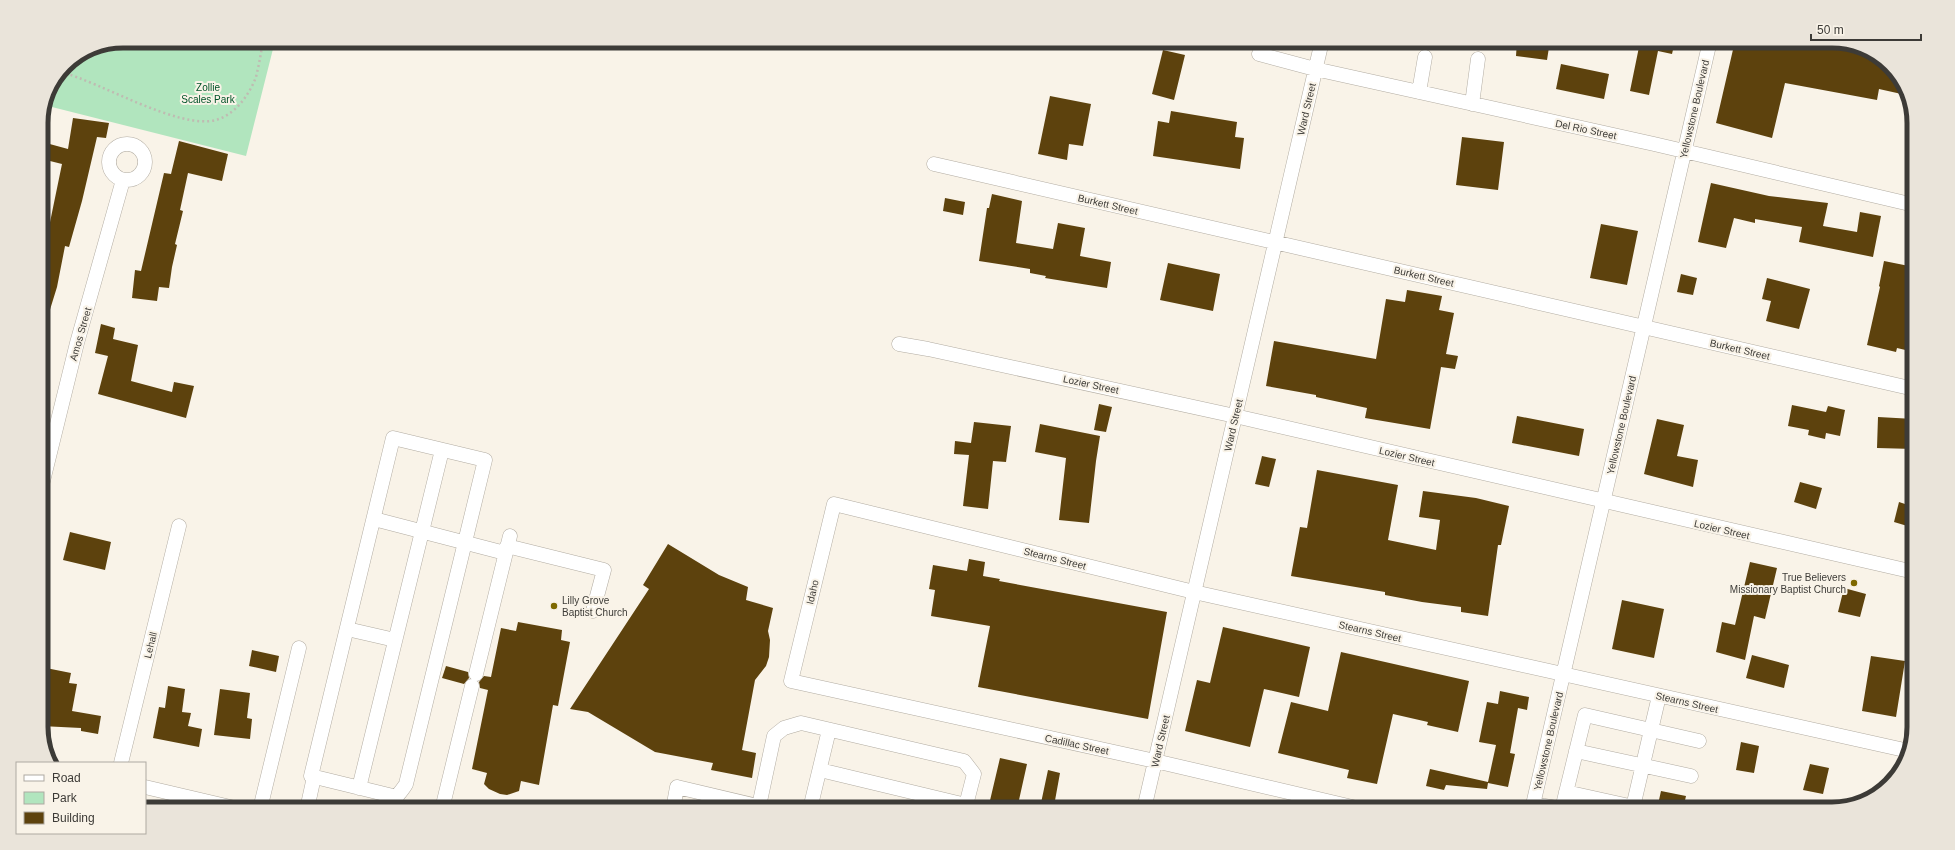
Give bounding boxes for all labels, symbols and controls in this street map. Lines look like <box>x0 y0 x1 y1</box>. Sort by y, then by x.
scale bar <box>1811 16 1921 42</box>
text: 50 m <box>1817 23 1844 37</box>
street label: Yellowstone Boulevard <box>1678 59 1711 159</box>
park label: Zollie Scales Park <box>181 82 236 105</box>
street label: Ward Street <box>1295 82 1318 136</box>
street label: Del Rio Street <box>1554 118 1618 141</box>
street label: Burkett Street <box>1077 192 1139 217</box>
street label: Burkett Street <box>1393 264 1455 289</box>
street label: Amos Street <box>68 306 93 362</box>
street label: Burkett Street <box>1709 337 1771 362</box>
street label: Lozier Street <box>1062 373 1120 396</box>
street label: Yellowstone Boulevard <box>1605 375 1638 475</box>
street label: Ward Street <box>1222 398 1245 452</box>
street label: Lozier Street <box>1378 445 1436 468</box>
street label: Lozier Street <box>1693 518 1751 541</box>
street label: Stearns Street <box>1023 545 1087 572</box>
place label: True Believers Missionary Baptist Church <box>1730 572 1846 595</box>
street label: Idaho <box>804 578 821 606</box>
marker: True Believers Missionary Baptist Church <box>1849 578 1859 588</box>
place label: Lilly Grove Baptist Church <box>562 595 628 618</box>
marker: Lilly Grove Baptist Church <box>549 601 559 611</box>
street label: Stearns Street <box>1338 619 1402 644</box>
street label: Lehall <box>142 631 159 659</box>
street label: Stearns Street <box>1655 690 1719 715</box>
street label: Yellowstone Boulevard <box>1532 691 1565 791</box>
street label: Ward Street <box>1149 714 1172 768</box>
street label: Cadillac Street <box>1044 732 1110 757</box>
legend <box>16 762 146 834</box>
text: Road <box>52 771 81 785</box>
text: Park <box>52 791 78 805</box>
text: Building <box>52 811 95 825</box>

